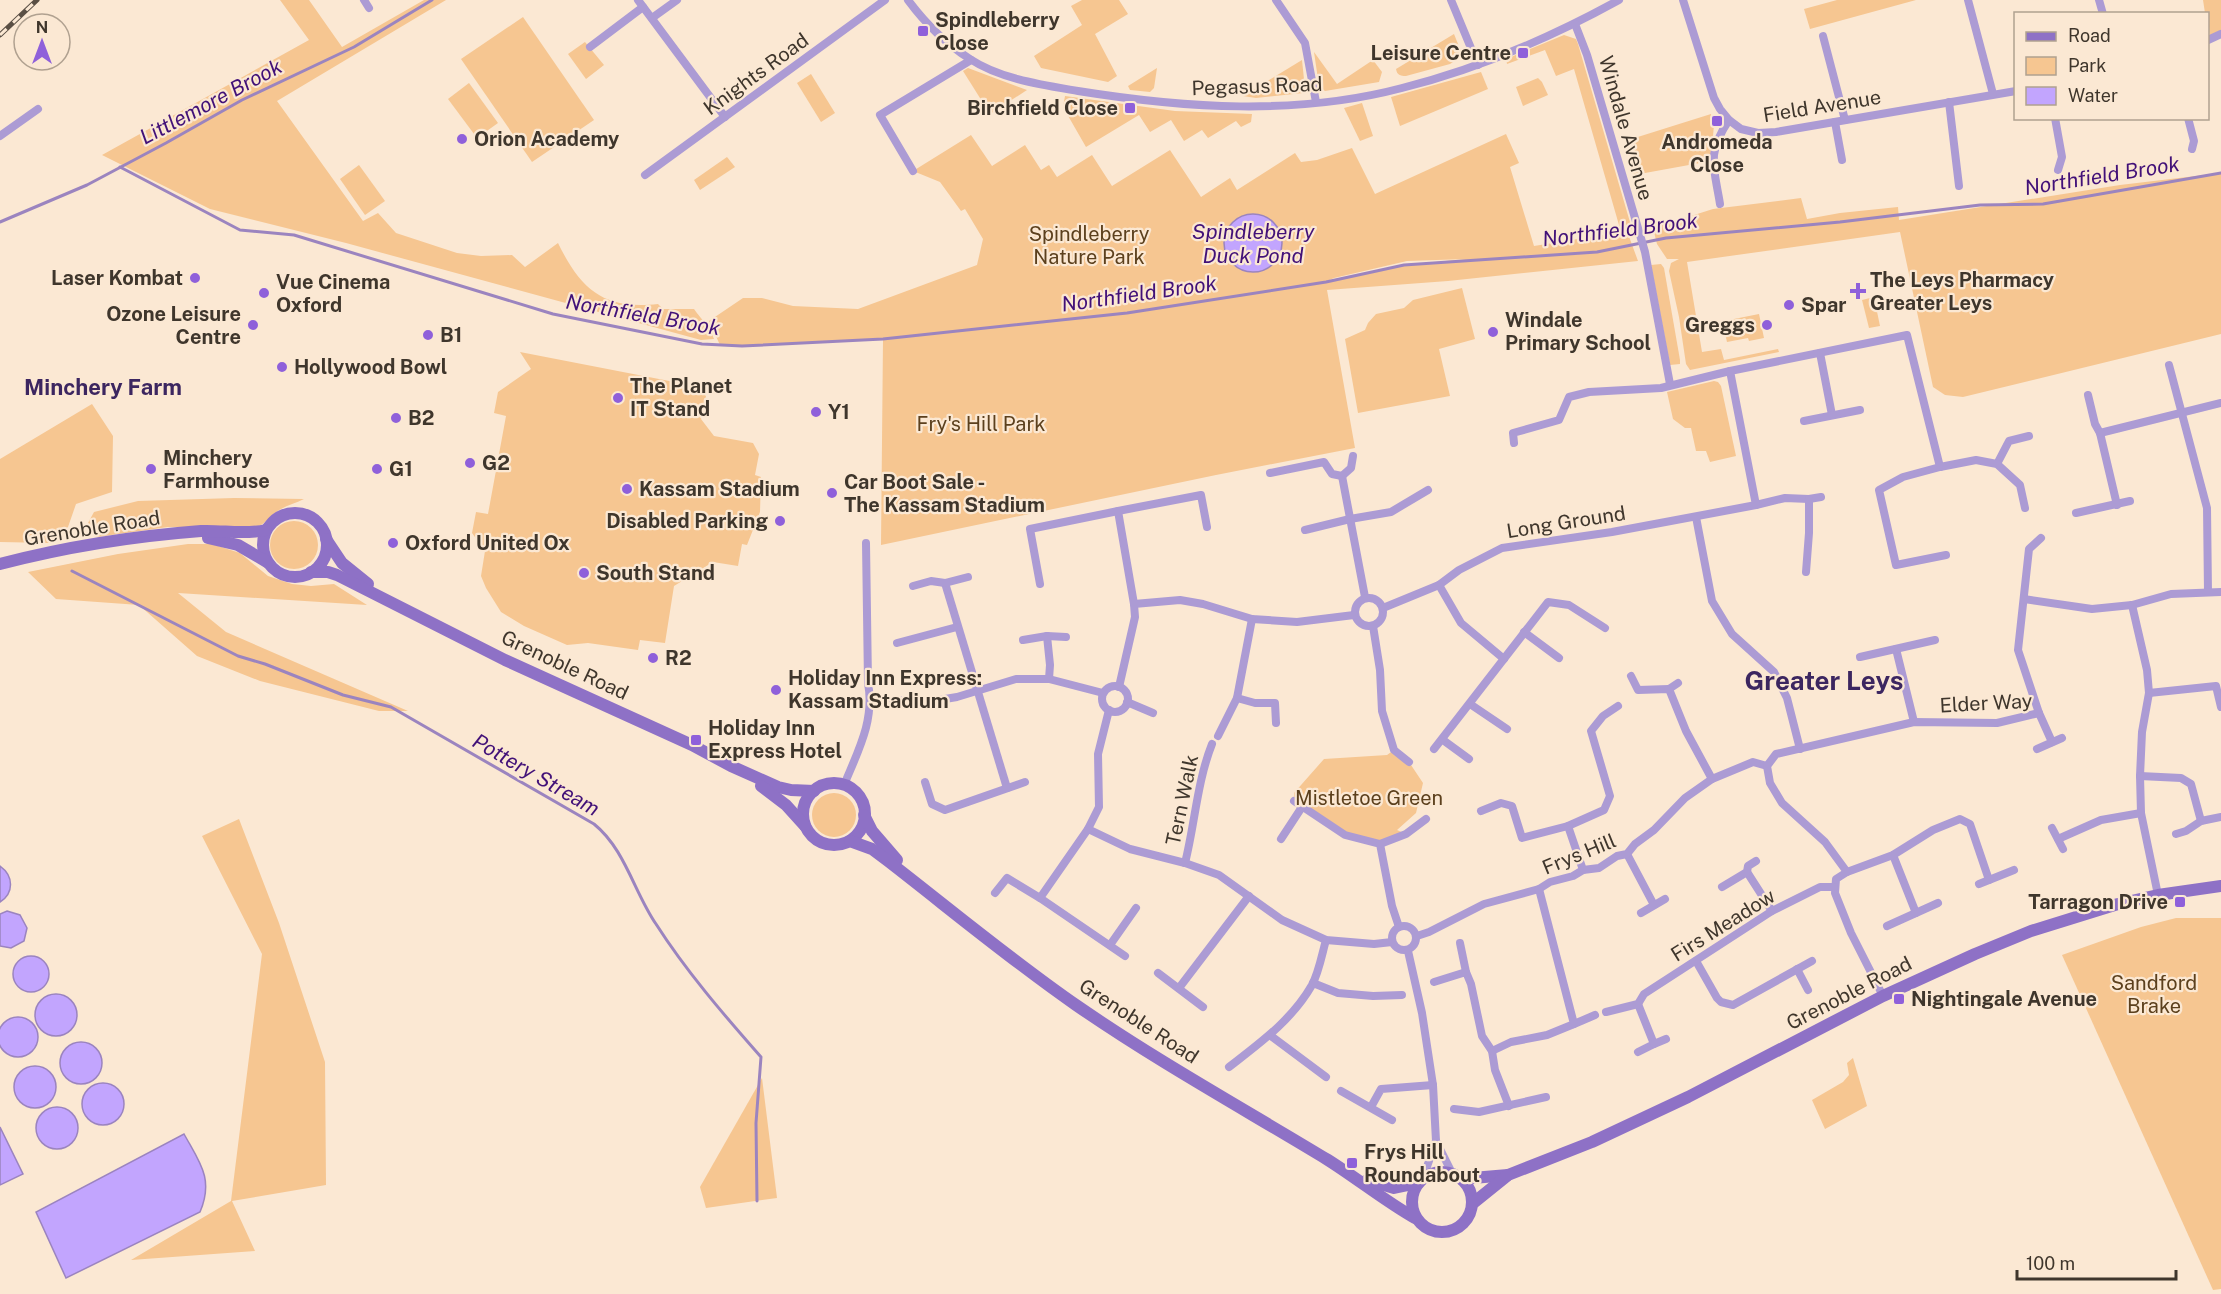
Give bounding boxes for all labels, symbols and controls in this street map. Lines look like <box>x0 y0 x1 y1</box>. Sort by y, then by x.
place label: Spindleberry Close <box>935 8 1060 55</box>
north arrow <box>12 12 72 72</box>
legend <box>2014 12 2209 120</box>
text: N <box>36 18 48 37</box>
marker: Spindleberry Close <box>916 24 930 38</box>
text: Road <box>2068 25 2111 46</box>
street label: Knights Road <box>699 28 813 120</box>
place label: Leisure Centre <box>1371 41 1511 65</box>
marker: Leisure Centre <box>1516 46 1530 60</box>
water label: Littlemore Brook <box>135 53 287 150</box>
street label: Windale Avenue <box>1594 53 1658 203</box>
text: Park <box>2068 55 2106 76</box>
street label: Pegasus Road <box>1191 72 1323 100</box>
street label: Field Avenue <box>1761 85 1883 127</box>
text: Water <box>2068 85 2118 106</box>
place label: Birchfield Close <box>967 96 1118 120</box>
marker: Birchfield Close <box>1123 101 1137 115</box>
marker: Andromeda Close <box>1710 114 1724 128</box>
place label: Orion Academy <box>474 127 619 151</box>
place label: Andromeda Close <box>1661 130 1773 177</box>
marker: Orion Academy <box>455 132 469 146</box>
water label: Northfield Brook <box>2023 151 2182 200</box>
water label: Northfield Brook <box>1541 207 1700 251</box>
water label: Spindleberry Duck Pond <box>1192 219 1315 268</box>
park label: Spindleberry Nature Park <box>1029 222 1150 269</box>
place label: Laser Kombat <box>51 266 183 290</box>
place label: The Leys Pharmacy Greater Leys <box>1870 268 2054 315</box>
place label: Vue Cinema Oxford <box>276 270 390 317</box>
water label: Northfield Brook <box>1060 270 1219 317</box>
marker: Laser Kombat <box>188 271 202 285</box>
marker: The Leys Pharmacy Greater Leys <box>1851 284 1865 298</box>
marker: Vue Cinema Oxford <box>257 286 271 300</box>
water label: Northfield Brook <box>564 289 723 341</box>
place label: Spar <box>1801 293 1847 317</box>
marker: Spar <box>1782 298 1796 312</box>
place label: Ozone Leisure Centre <box>106 302 241 349</box>
place label: Windale Primary School <box>1505 308 1651 355</box>
place label: Greggs <box>1685 313 1755 337</box>
marker: Ozone Leisure Centre <box>246 318 260 332</box>
marker: Greggs <box>1760 318 1774 332</box>
place label: B1 <box>440 323 462 347</box>
marker: Windale Primary School <box>1486 325 1500 339</box>
marker: B1 <box>421 328 435 342</box>
place label: Hollywood Bowl <box>294 355 447 379</box>
marker: Hollywood Bowl <box>275 360 289 374</box>
district label: Minchery Farm <box>24 374 182 400</box>
place label: The Planet IT Stand <box>630 374 732 421</box>
marker: The Planet IT Stand <box>611 391 625 405</box>
place label: Y1 <box>828 400 850 424</box>
marker: Y1 <box>809 405 823 419</box>
place label: B2 <box>408 406 434 430</box>
marker: B2 <box>389 411 403 425</box>
park label: Fry's Hill Park <box>917 412 1045 436</box>
place label: Minchery Farmhouse <box>163 446 270 493</box>
place label: G2 <box>482 451 510 475</box>
marker: G2 <box>463 456 477 470</box>
place label: G1 <box>389 457 413 481</box>
marker: Minchery Farmhouse <box>144 462 158 476</box>
marker: G1 <box>370 462 384 476</box>
place label: Car Boot Sale - The Kassam Stadium <box>844 470 1045 517</box>
place label: Kassam Stadium <box>639 477 800 501</box>
marker: Kassam Stadium <box>620 482 634 496</box>
marker: Car Boot Sale - The Kassam Stadium <box>825 486 839 500</box>
street label: Long Ground <box>1505 501 1627 543</box>
street label: Grenoble Road <box>22 505 162 551</box>
place label: Disabled Parking <box>606 509 768 533</box>
marker: Disabled Parking <box>773 514 787 528</box>
place label: Oxford United Ox <box>405 531 570 555</box>
marker: Oxford United Ox <box>386 536 400 550</box>
place label: South Stand <box>596 561 715 585</box>
marker: South Stand <box>577 566 591 580</box>
street label: Grenoble Road <box>498 625 632 705</box>
place label: R2 <box>665 646 692 670</box>
marker: R2 <box>646 651 660 665</box>
district label: Greater Leys <box>1745 665 1903 696</box>
place label: Holiday Inn Express: Kassam Stadium <box>788 666 982 713</box>
marker: Holiday Inn Express: Kassam Stadium <box>769 683 783 697</box>
street label: Elder Way <box>1939 689 2033 717</box>
place label: Holiday Inn Express Hotel <box>708 716 842 763</box>
water label: Pottery Stream <box>468 728 604 821</box>
marker: Holiday Inn Express Hotel <box>689 733 703 747</box>
street label: Tern Walk <box>1161 752 1203 848</box>
park label: Mistletoe Green <box>1295 786 1443 810</box>
street label: Frys Hill <box>1539 828 1619 880</box>
street label: Firs Meadow <box>1667 883 1780 966</box>
place label: Tarragon Drive <box>2028 890 2168 914</box>
marker: Tarragon Drive <box>2173 895 2187 909</box>
street label: Grenoble Road <box>1782 951 1916 1035</box>
park label: Sandford Brake <box>2111 971 2197 1018</box>
street label: Grenoble Road <box>1075 974 1203 1068</box>
place label: Nightingale Avenue <box>1911 987 2097 1011</box>
marker: Nightingale Avenue <box>1892 992 1906 1006</box>
place label: Frys Hill Roundabout <box>1364 1140 1480 1187</box>
marker: Frys Hill Roundabout <box>1345 1156 1359 1170</box>
scale bar <box>2017 1243 2176 1281</box>
text: 100 m <box>2026 1253 2075 1274</box>

